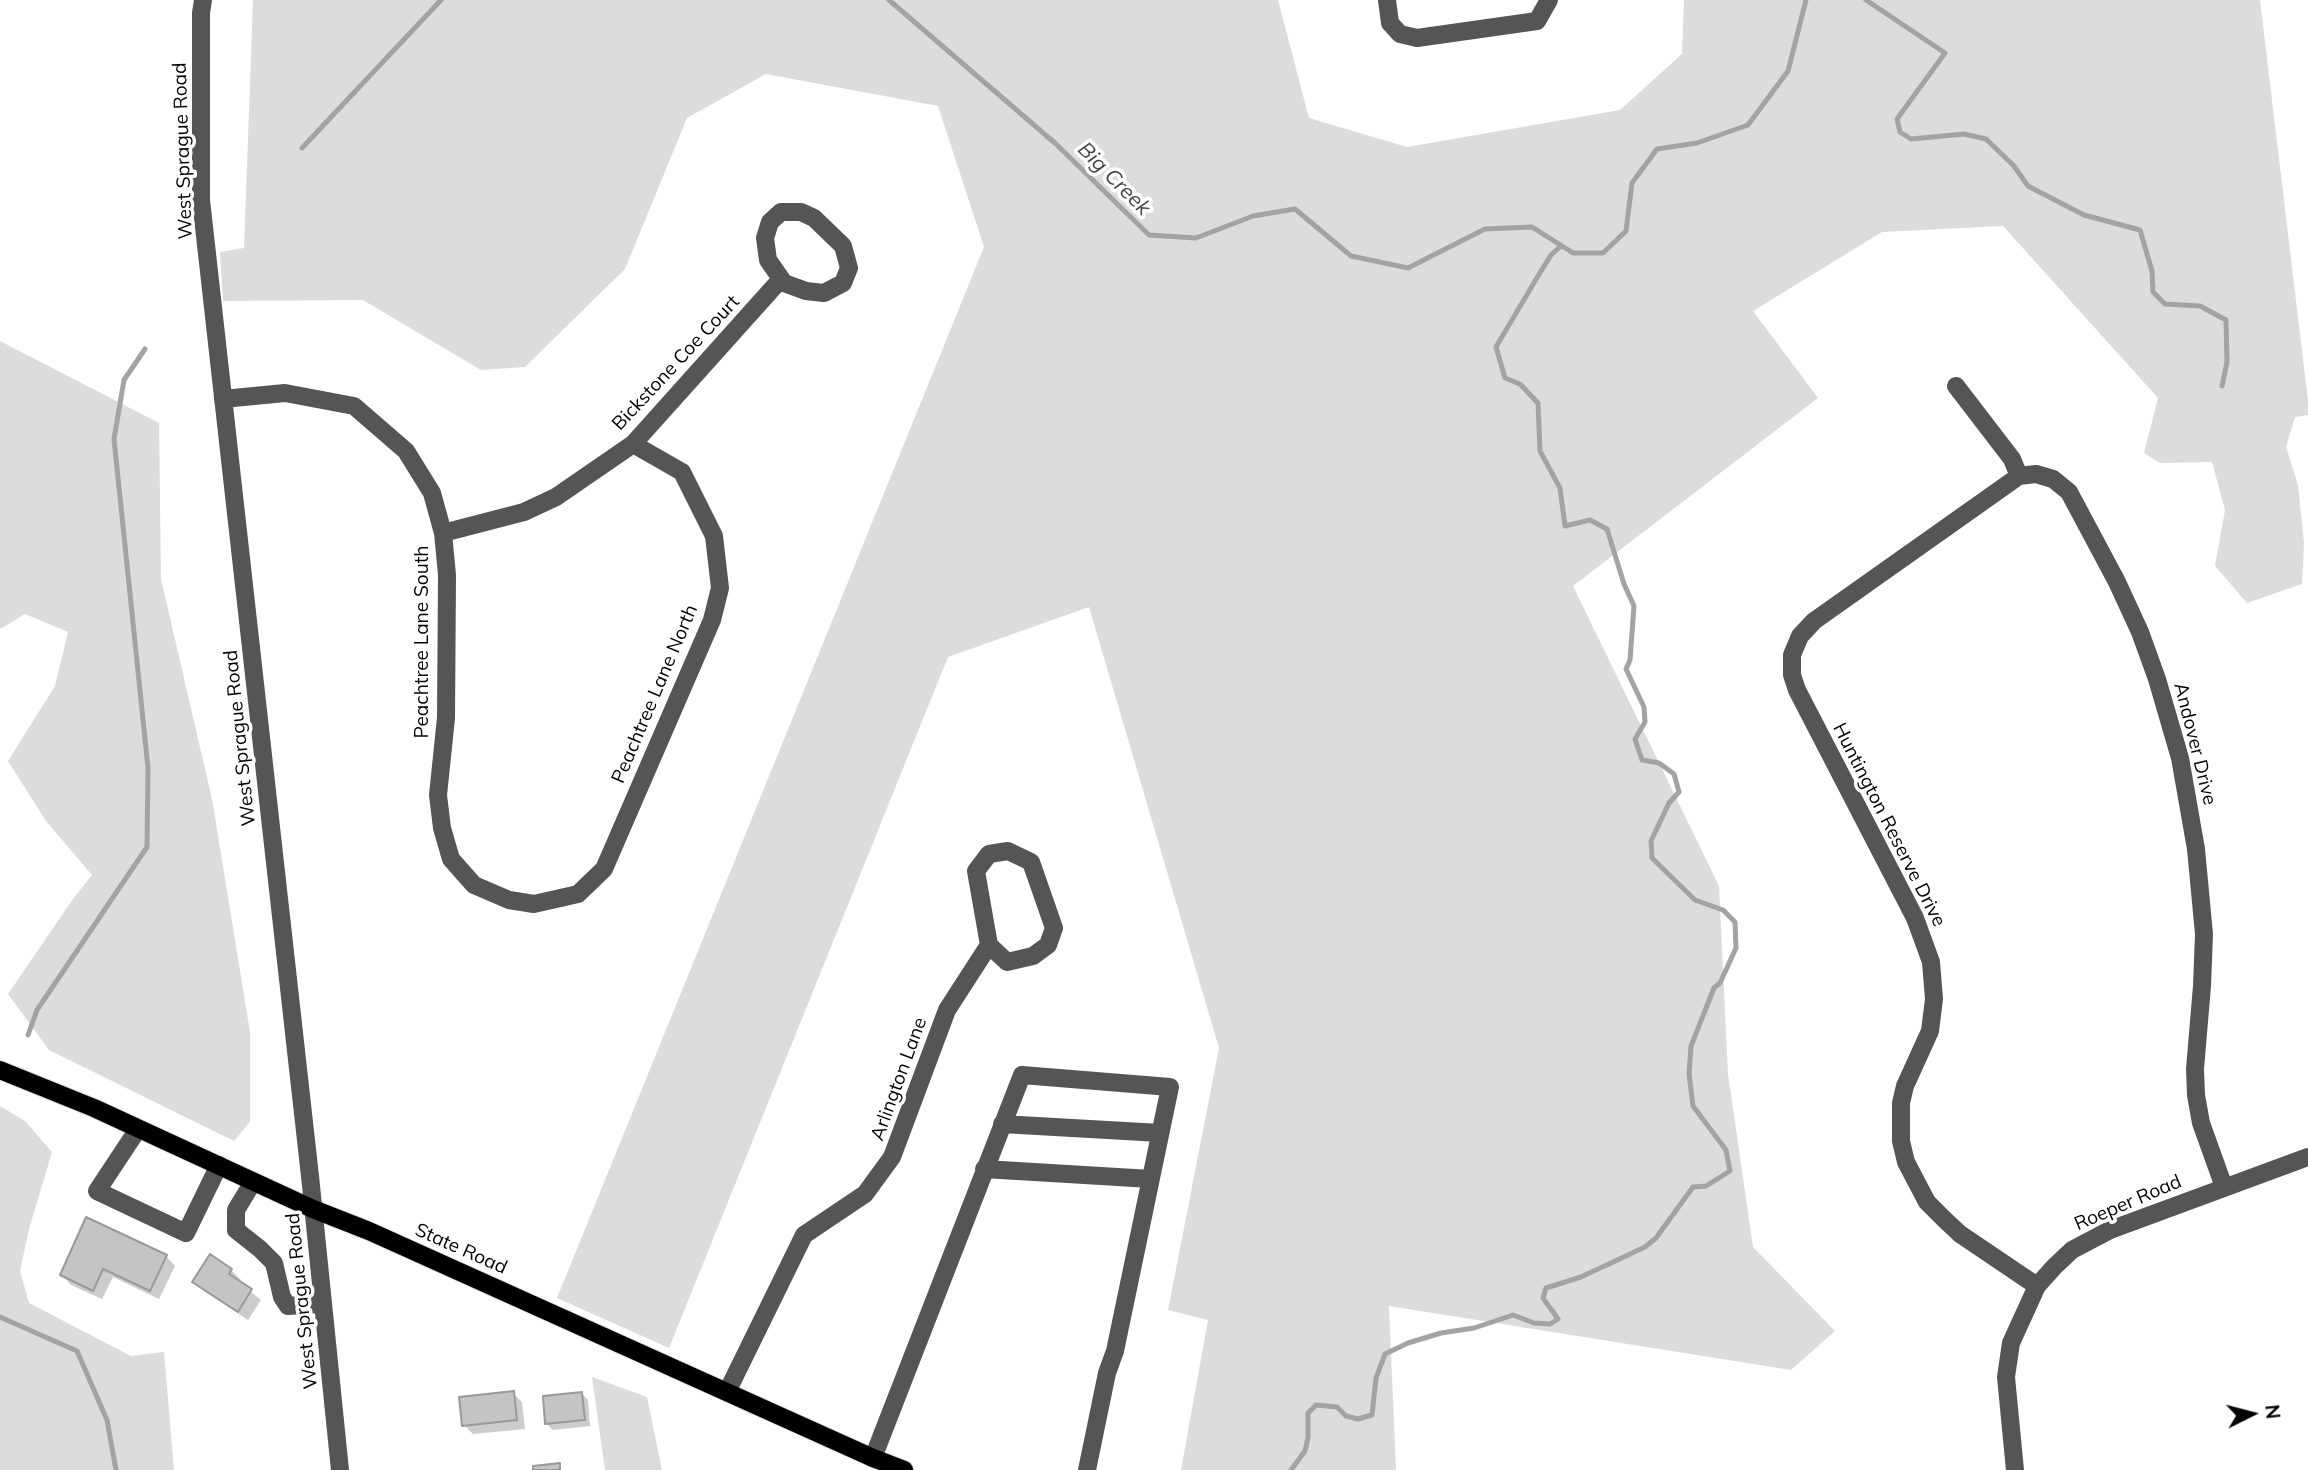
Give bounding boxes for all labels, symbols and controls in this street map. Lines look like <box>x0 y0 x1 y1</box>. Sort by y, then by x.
street label: West Sprague Road <box>169 62 197 240</box>
water label: Big Creek <box>1072 137 1156 221</box>
street label: Bickstone Coe Court <box>608 291 744 435</box>
street label: Peachtree Lane South <box>411 546 433 738</box>
street label: Peachtree Lane North <box>607 601 703 787</box>
street label: West Sprague Road <box>219 649 261 827</box>
street label: Andover Drive <box>2169 680 2221 808</box>
street label: Huntington Reserve Drive <box>1828 719 1950 931</box>
street label: Arlington Lane <box>866 1014 932 1144</box>
street label: Roeper Road <box>2071 1170 2185 1236</box>
street label: West Sprague Road <box>281 1212 323 1390</box>
street label: State Road <box>411 1219 511 1279</box>
north arrow <box>2217 1379 2287 1449</box>
text: N <box>2260 1403 2286 1420</box>

